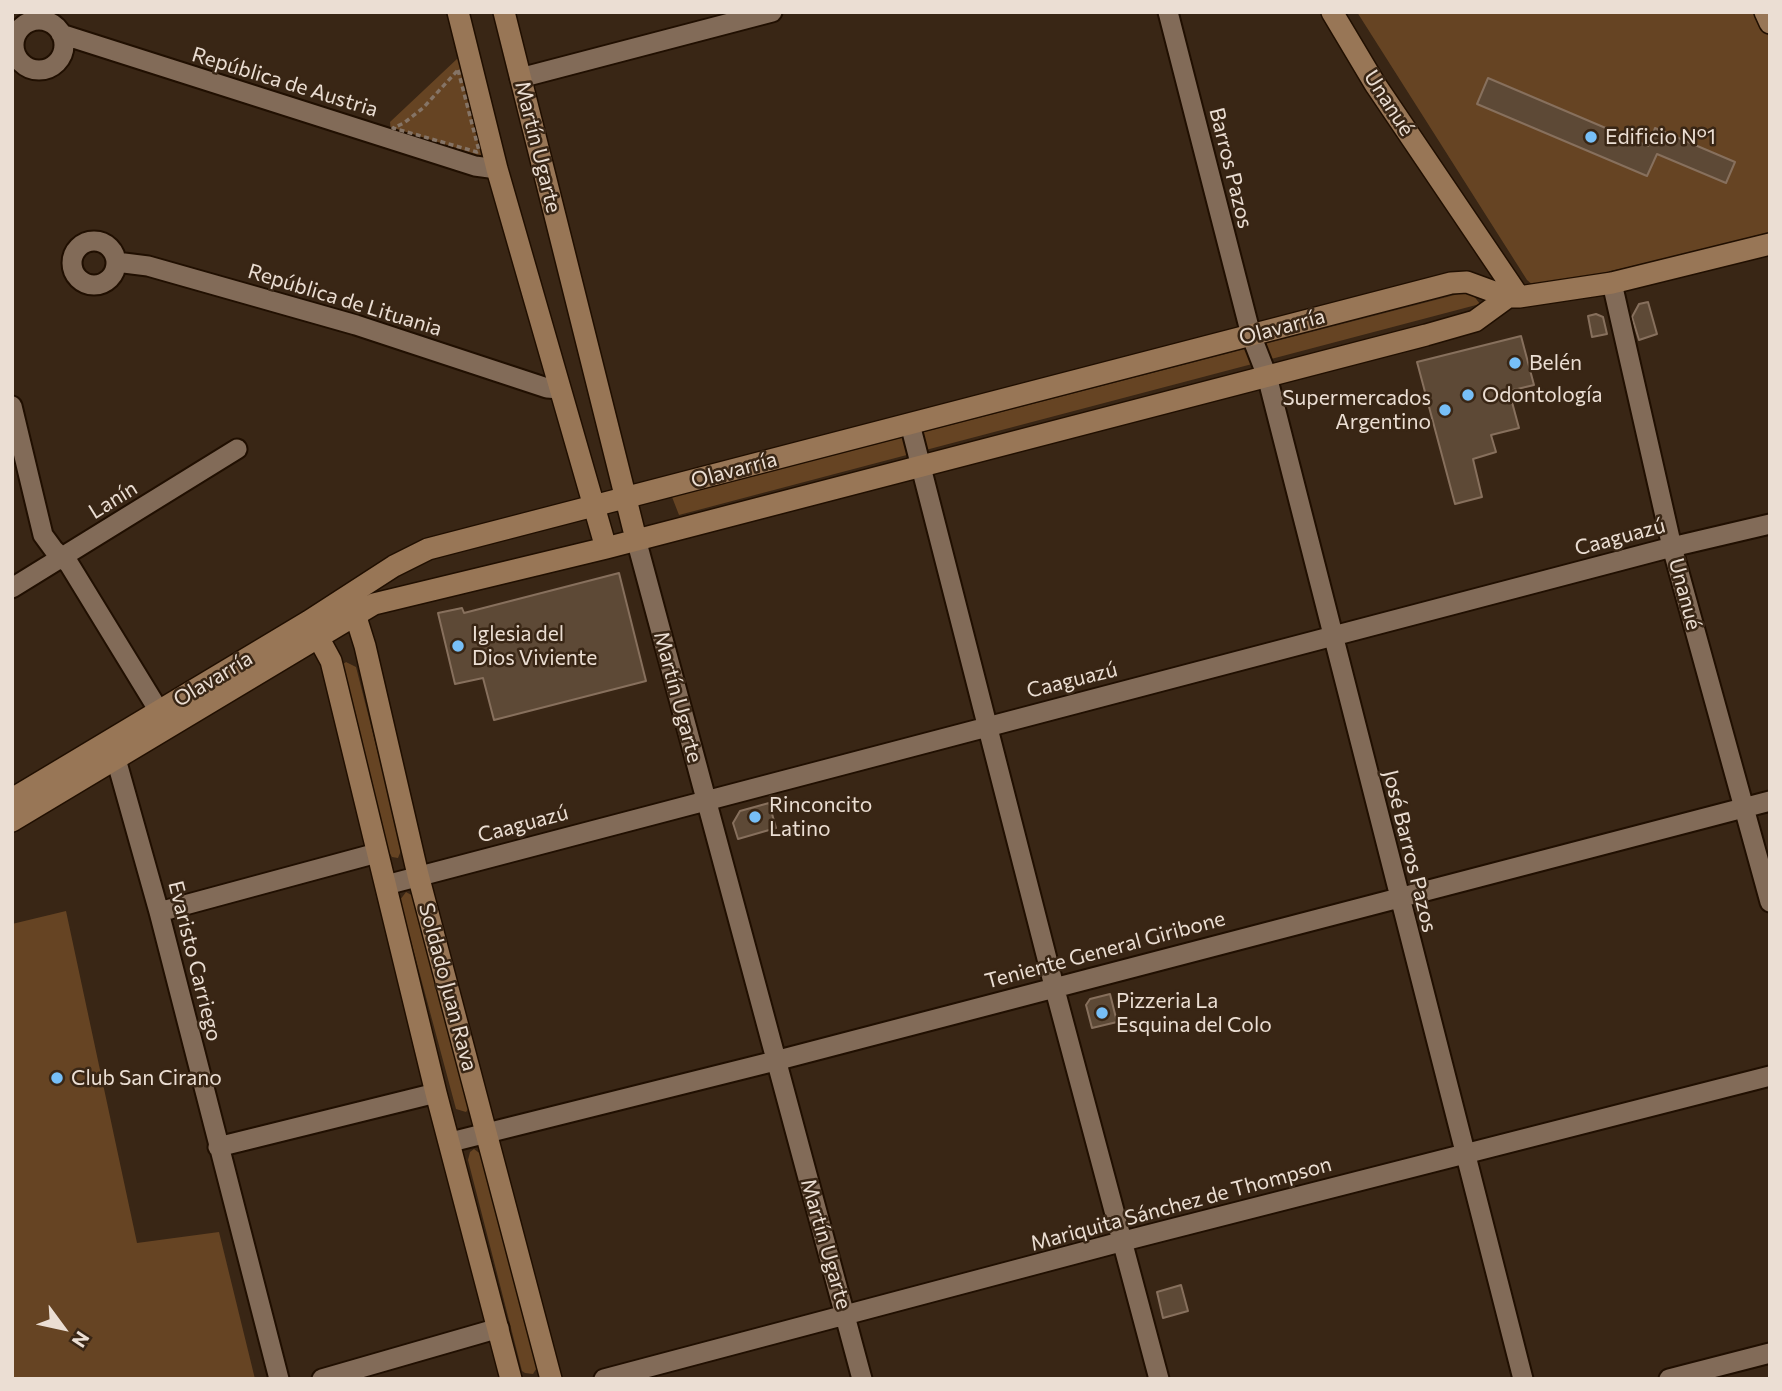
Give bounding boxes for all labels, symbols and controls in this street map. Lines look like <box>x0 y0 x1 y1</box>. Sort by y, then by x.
street label: República de Austria <box>189 42 381 122</box>
street label: Unanué <box>1359 65 1419 141</box>
street label: Martín Ugarte <box>509 79 567 215</box>
street label: Barros Pazos <box>1204 105 1258 231</box>
place label: Edificio N°1 <box>1605 124 1716 150</box>
marker: Edificio N°1 <box>1583 129 1599 145</box>
street label: República de Lituania <box>245 258 445 342</box>
street label: Olavarría <box>1236 303 1328 351</box>
place label: Belén <box>1529 350 1582 376</box>
marker: Belén <box>1507 355 1523 371</box>
place label: Odontología <box>1482 382 1603 408</box>
place label: Supermercados Argentino <box>1282 385 1431 435</box>
marker: Odontología <box>1460 387 1476 403</box>
marker: Supermercados Argentino <box>1437 402 1453 418</box>
street label: Olavarría <box>688 446 780 494</box>
street label: Lanín <box>84 475 142 525</box>
street label: Caaguazú <box>1572 513 1668 561</box>
street label: Unanué <box>1663 555 1707 633</box>
place label: Iglesia del Dios Viviente <box>472 621 597 671</box>
street label: Martín Ugarte <box>648 629 708 765</box>
marker: Iglesia del Dios Viviente <box>450 638 466 654</box>
street label: Olavarría <box>169 646 257 712</box>
street label: Caaguazú <box>1024 657 1120 703</box>
street label: José Barros Pazos <box>1378 767 1442 935</box>
place label: Rinconcito Latino <box>769 792 872 842</box>
street label: Caaguazú <box>475 800 571 848</box>
marker: Rinconcito Latino <box>747 809 763 825</box>
street label: Evaristo Carriego <box>163 878 227 1044</box>
street label: Soldado Juan Rava <box>413 900 483 1074</box>
street label: Teniente General Giribone <box>982 906 1228 994</box>
place label: Pizzeria La Esquina del Colo <box>1116 988 1272 1038</box>
marker: Pizzeria La Esquina del Colo <box>1094 1005 1110 1021</box>
place label: Club San Cirano <box>71 1065 222 1091</box>
marker: Club San Cirano <box>49 1070 65 1086</box>
street label: Mariquita Sánchez de Thompson <box>1028 1152 1334 1256</box>
street label: Martín Ugarte <box>795 1176 857 1312</box>
north arrow <box>28 1293 98 1363</box>
text: N <box>68 1327 95 1352</box>

